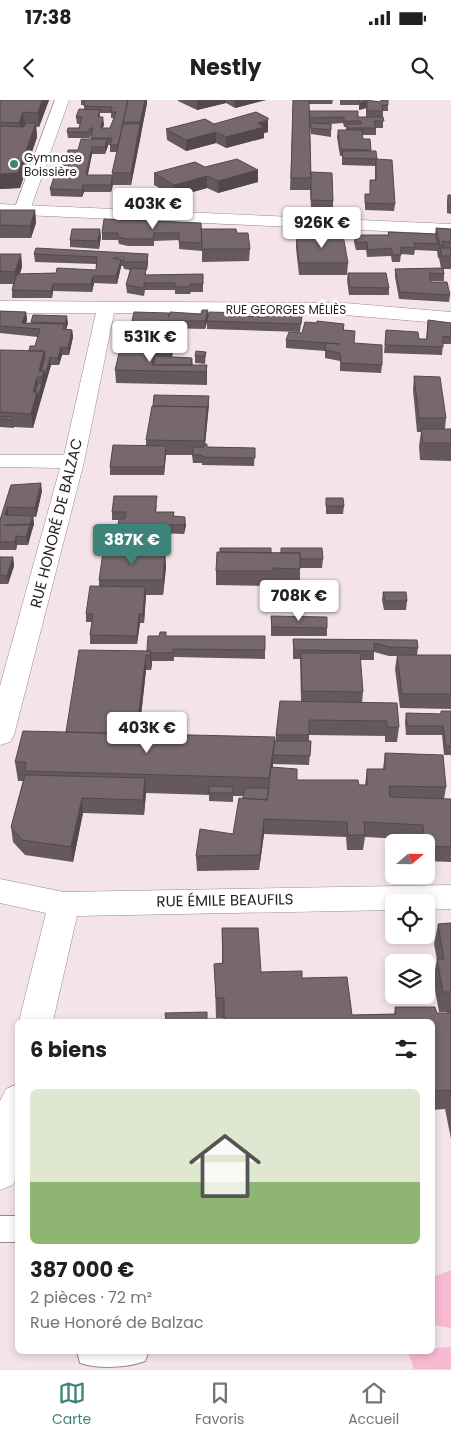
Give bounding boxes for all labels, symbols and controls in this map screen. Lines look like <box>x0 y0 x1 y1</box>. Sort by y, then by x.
text: 17:38 <box>25 4 72 31</box>
text: Nestly <box>190 52 261 83</box>
icon: back <box>15 54 43 82</box>
icon: search <box>408 54 436 82</box>
place label: Gymnase Boissière <box>24 149 82 180</box>
marker: Gymnase Boissière <box>8 158 20 170</box>
pin: 403K € <box>112 188 194 230</box>
text: 403K € <box>124 192 182 215</box>
pin: 926K € <box>281 206 363 249</box>
text: 926K € <box>294 211 350 234</box>
street label: RUE GEORGES MÉLIÈS <box>226 301 346 318</box>
pin: 531K € <box>109 320 191 363</box>
text: 531K € <box>123 325 177 348</box>
street label: RUE HONORÉ DE BALZAC <box>25 436 87 610</box>
pin: 387K € <box>91 524 173 566</box>
text: 387K € <box>104 528 160 551</box>
pin: 708K € <box>258 580 340 622</box>
text: 708K € <box>271 584 327 607</box>
pin: 403K € <box>106 712 188 754</box>
text: 403K € <box>118 716 176 739</box>
north arrow <box>385 834 435 884</box>
map controls <box>385 834 435 1004</box>
street label: RUE ÉMILE BEAUFILS <box>156 888 294 912</box>
button: locate <box>385 894 435 944</box>
button: layers <box>385 954 435 1004</box>
text: 6 biens <box>30 1035 107 1064</box>
icon: filters <box>392 1035 420 1063</box>
icon: home <box>180 1121 270 1211</box>
text: 387 000 € <box>30 1255 134 1284</box>
text: 2 pièces · 72 m² <box>30 1286 152 1309</box>
text: Rue Honoré de Balzac <box>30 1311 204 1334</box>
tab: Carte <box>52 1379 91 1430</box>
tab: Favoris <box>195 1379 244 1430</box>
tab: Accueil <box>348 1379 399 1430</box>

